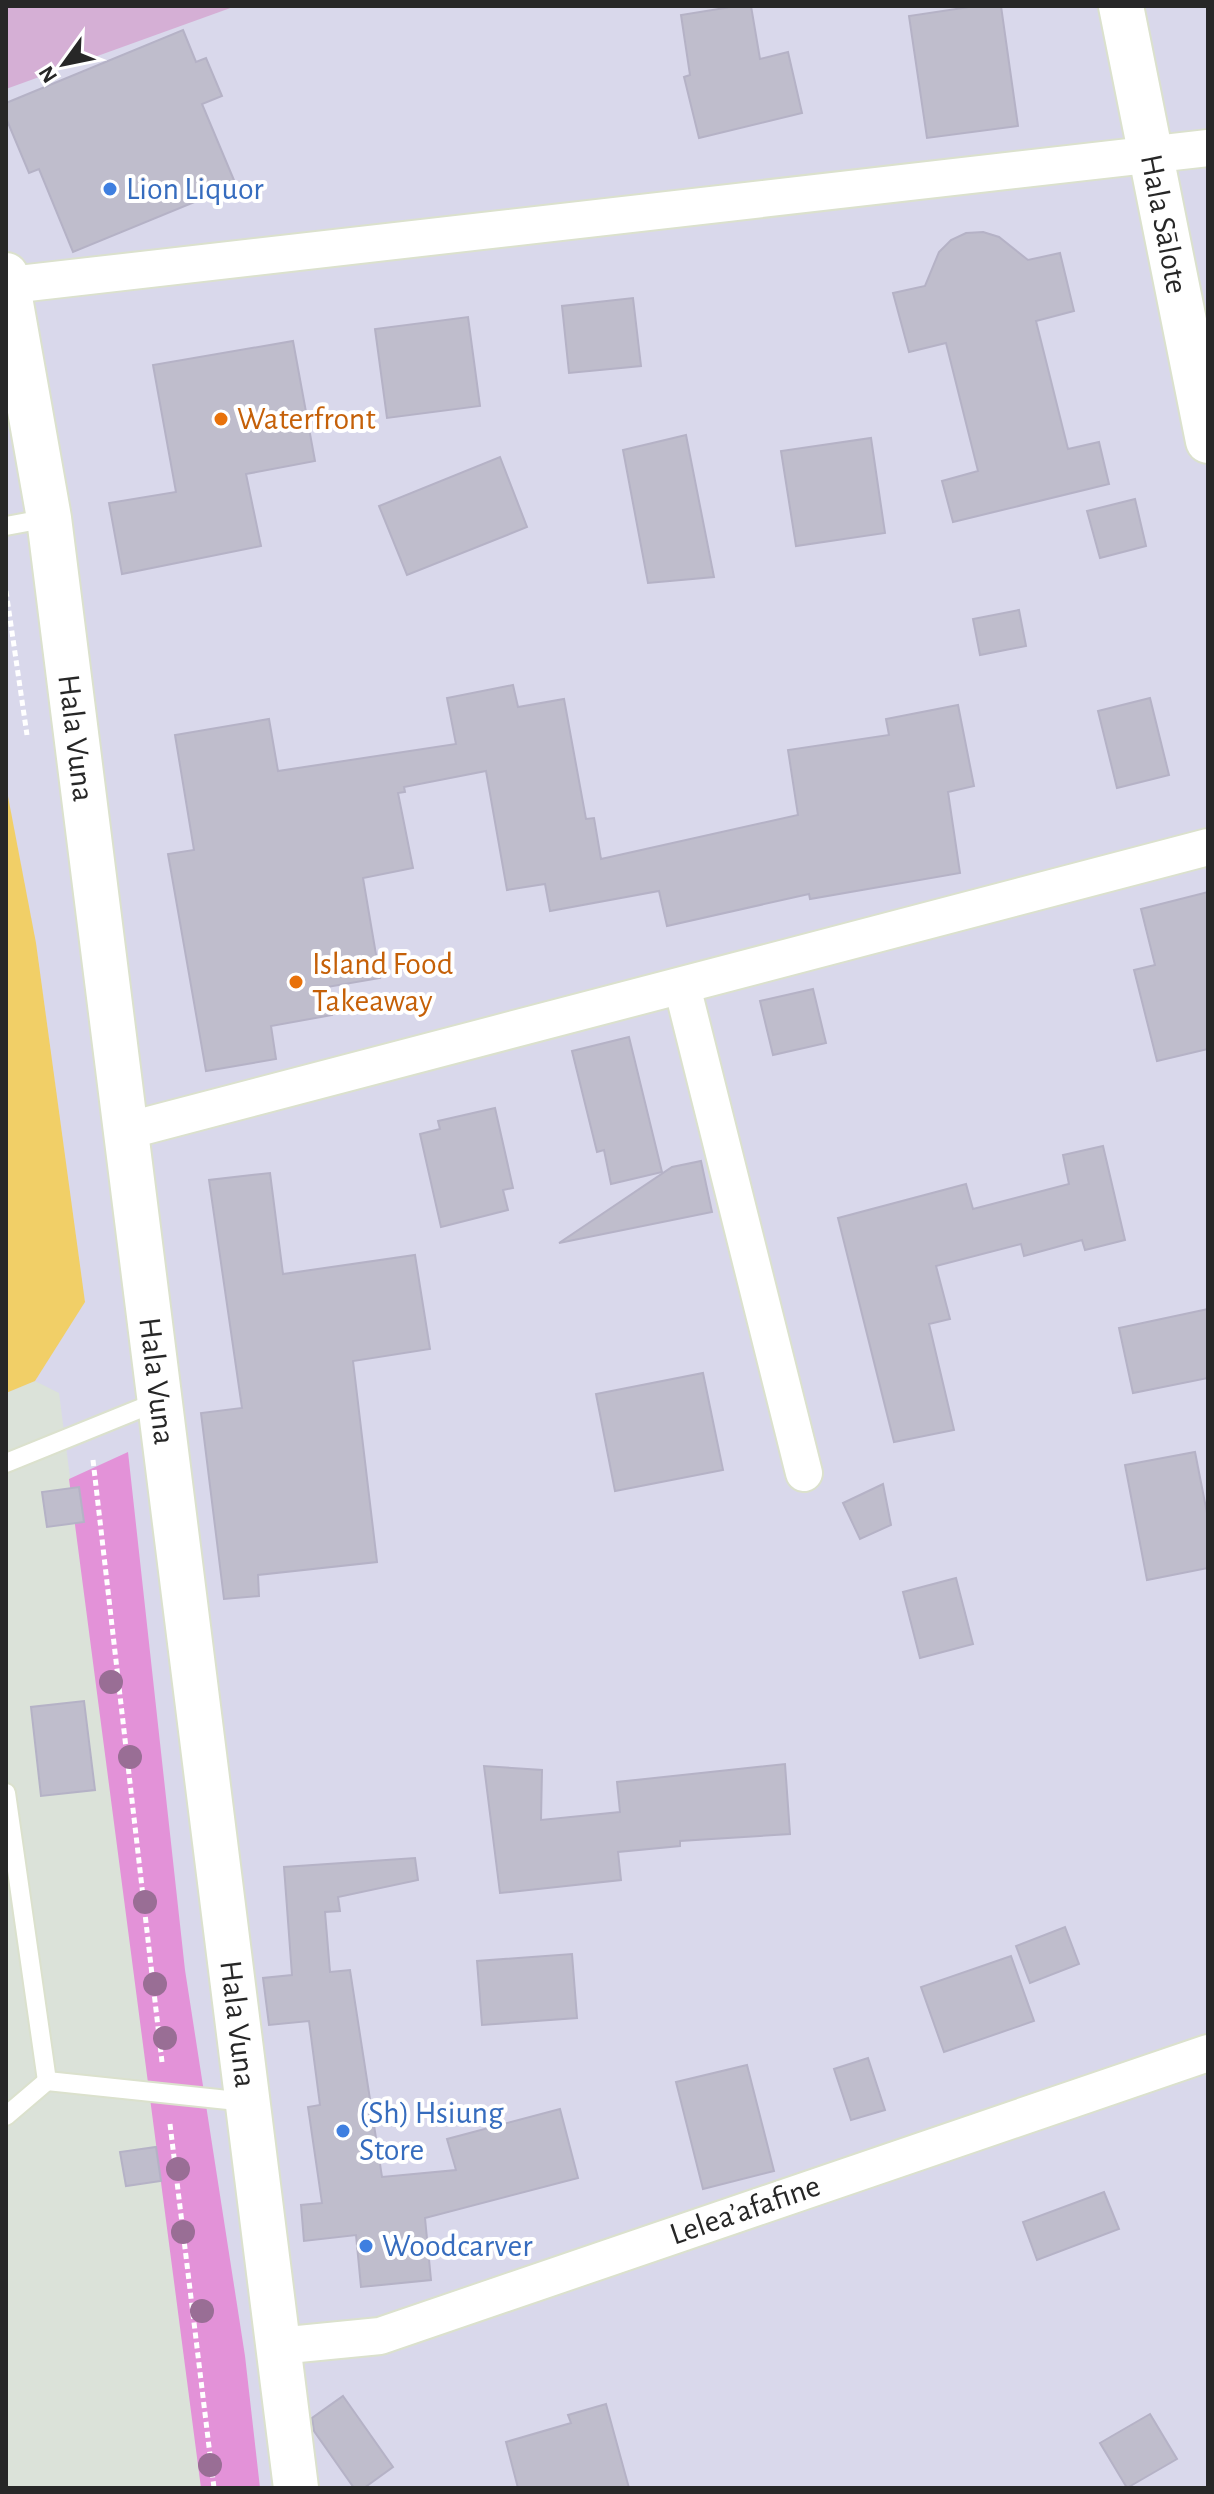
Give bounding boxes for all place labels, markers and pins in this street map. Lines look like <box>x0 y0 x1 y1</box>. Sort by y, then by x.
place label: Lion Liquor <box>126 173 264 205</box>
marker: Lion Liquor <box>101 180 119 198</box>
place label: Waterfront <box>237 403 376 435</box>
marker: Waterfront <box>212 410 230 428</box>
place label: Island Food Takeaway <box>312 948 453 1017</box>
marker: Island Food Takeaway <box>287 973 305 991</box>
place label: (Sh) Hsiung Store <box>359 2097 504 2166</box>
marker: (Sh) Hsiung Store <box>334 2122 352 2140</box>
place label: Woodcarver <box>382 2230 533 2262</box>
marker: Woodcarver <box>357 2237 375 2255</box>

